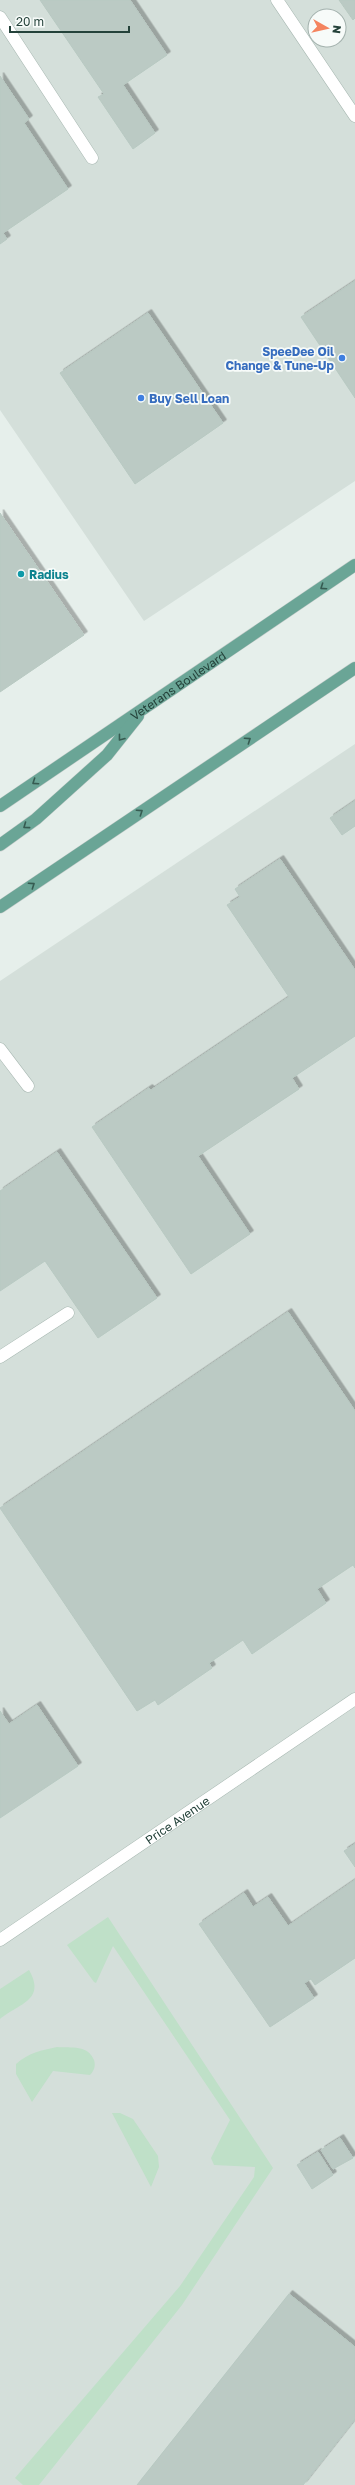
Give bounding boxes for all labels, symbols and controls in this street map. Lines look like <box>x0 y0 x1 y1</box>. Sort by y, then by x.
scale bar <box>10 8 129 34</box>
north arrow <box>307 8 347 48</box>
text: 20 m <box>16 14 44 29</box>
text: N <box>330 24 344 35</box>
place label: SpeeDee Oil Change & Tune-Up <box>226 344 335 373</box>
marker: SpeeDee Oil Change & Tune-Up <box>337 353 347 363</box>
place label: Buy Sell Loan <box>149 391 229 406</box>
marker: Buy Sell Loan <box>136 393 146 403</box>
place label: Radius <box>29 567 69 582</box>
marker: Radius <box>16 569 26 579</box>
one-way arrow <box>320 582 327 590</box>
street label: Veterans Boulevard <box>127 647 229 723</box>
one-way arrow <box>119 733 126 740</box>
one-way arrow <box>244 737 251 745</box>
one-way arrow <box>32 777 39 785</box>
one-way arrow <box>136 809 143 817</box>
one-way arrow <box>24 821 31 828</box>
one-way arrow <box>28 883 35 890</box>
street label: Price Avenue <box>142 1793 212 1847</box>

